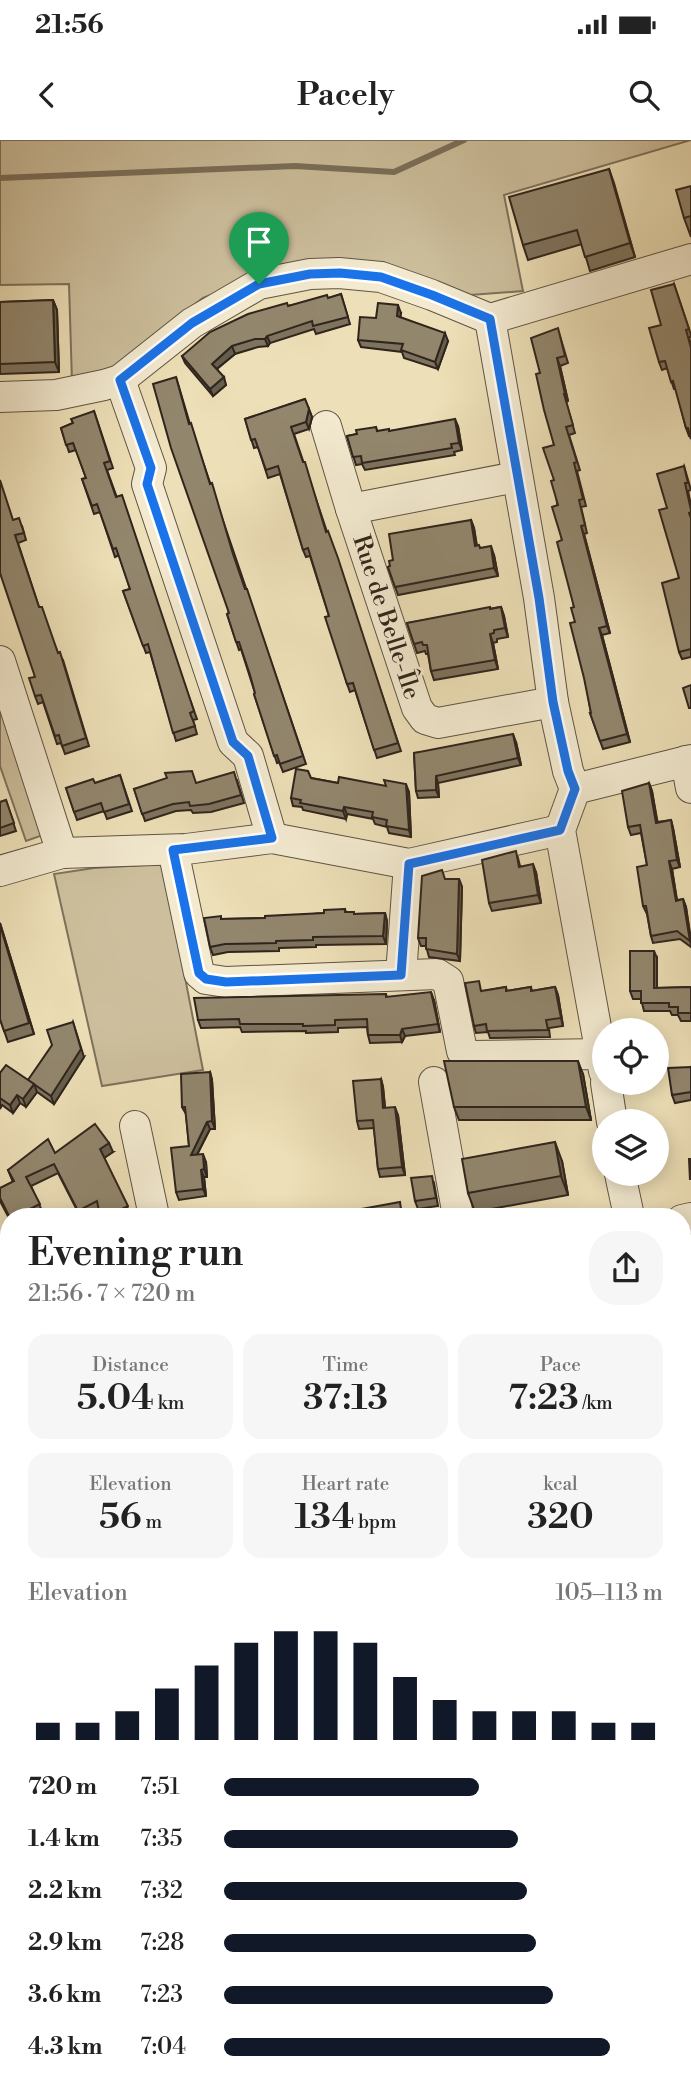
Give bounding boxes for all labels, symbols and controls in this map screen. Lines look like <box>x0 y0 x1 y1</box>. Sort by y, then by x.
text: 21:56 <box>35 9 104 41</box>
text: Pacely <box>297 75 394 115</box>
icon: back <box>28 76 66 114</box>
icon: search <box>625 76 663 114</box>
pin <box>229 212 289 284</box>
icon: arrive <box>240 223 278 261</box>
street label: Rue de Belle-Île <box>345 531 428 703</box>
map controls <box>592 1018 669 1186</box>
button: locate <box>592 1018 669 1095</box>
button: layers <box>592 1109 669 1186</box>
text: Evening run <box>28 1230 243 1277</box>
button: share <box>589 1231 663 1305</box>
text: 21:56 · 7 × 720 m <box>28 1280 195 1308</box>
text: Distance <box>92 1353 169 1377</box>
text: Time <box>323 1353 368 1377</box>
text: Pace <box>540 1353 581 1377</box>
text: 5.04 <box>77 1377 154 1420</box>
text: 37:13 <box>303 1377 388 1420</box>
text: 7:23 <box>508 1377 579 1420</box>
text: km <box>154 1391 184 1415</box>
text: /km <box>579 1391 613 1415</box>
text: Elevation <box>89 1472 172 1496</box>
text: Heart rate <box>302 1472 389 1496</box>
text: kcal <box>543 1472 578 1496</box>
text: 56 <box>99 1496 142 1539</box>
text: 134 <box>294 1496 354 1539</box>
text: 320 <box>527 1496 594 1539</box>
text: m <box>142 1510 162 1534</box>
text: bpm <box>354 1510 397 1534</box>
text: Elevation <box>28 1579 128 1607</box>
text: 105–113 m <box>555 1579 663 1607</box>
text: 720 m <box>28 1773 97 1801</box>
text: 7:51 <box>140 1773 180 1801</box>
text: 1.4 km <box>28 1825 100 1853</box>
text: 7:35 <box>140 1825 182 1853</box>
text: 2.2 km <box>28 1877 102 1905</box>
text: 7:32 <box>140 1877 183 1905</box>
text: 2.9 km <box>28 1929 102 1957</box>
text: 7:28 <box>140 1929 184 1957</box>
text: 3.6 km <box>28 1981 101 2009</box>
text: 7:23 <box>140 1981 183 2009</box>
text: 4.3 km <box>28 2033 102 2061</box>
text: 7:04 <box>140 2033 186 2061</box>

